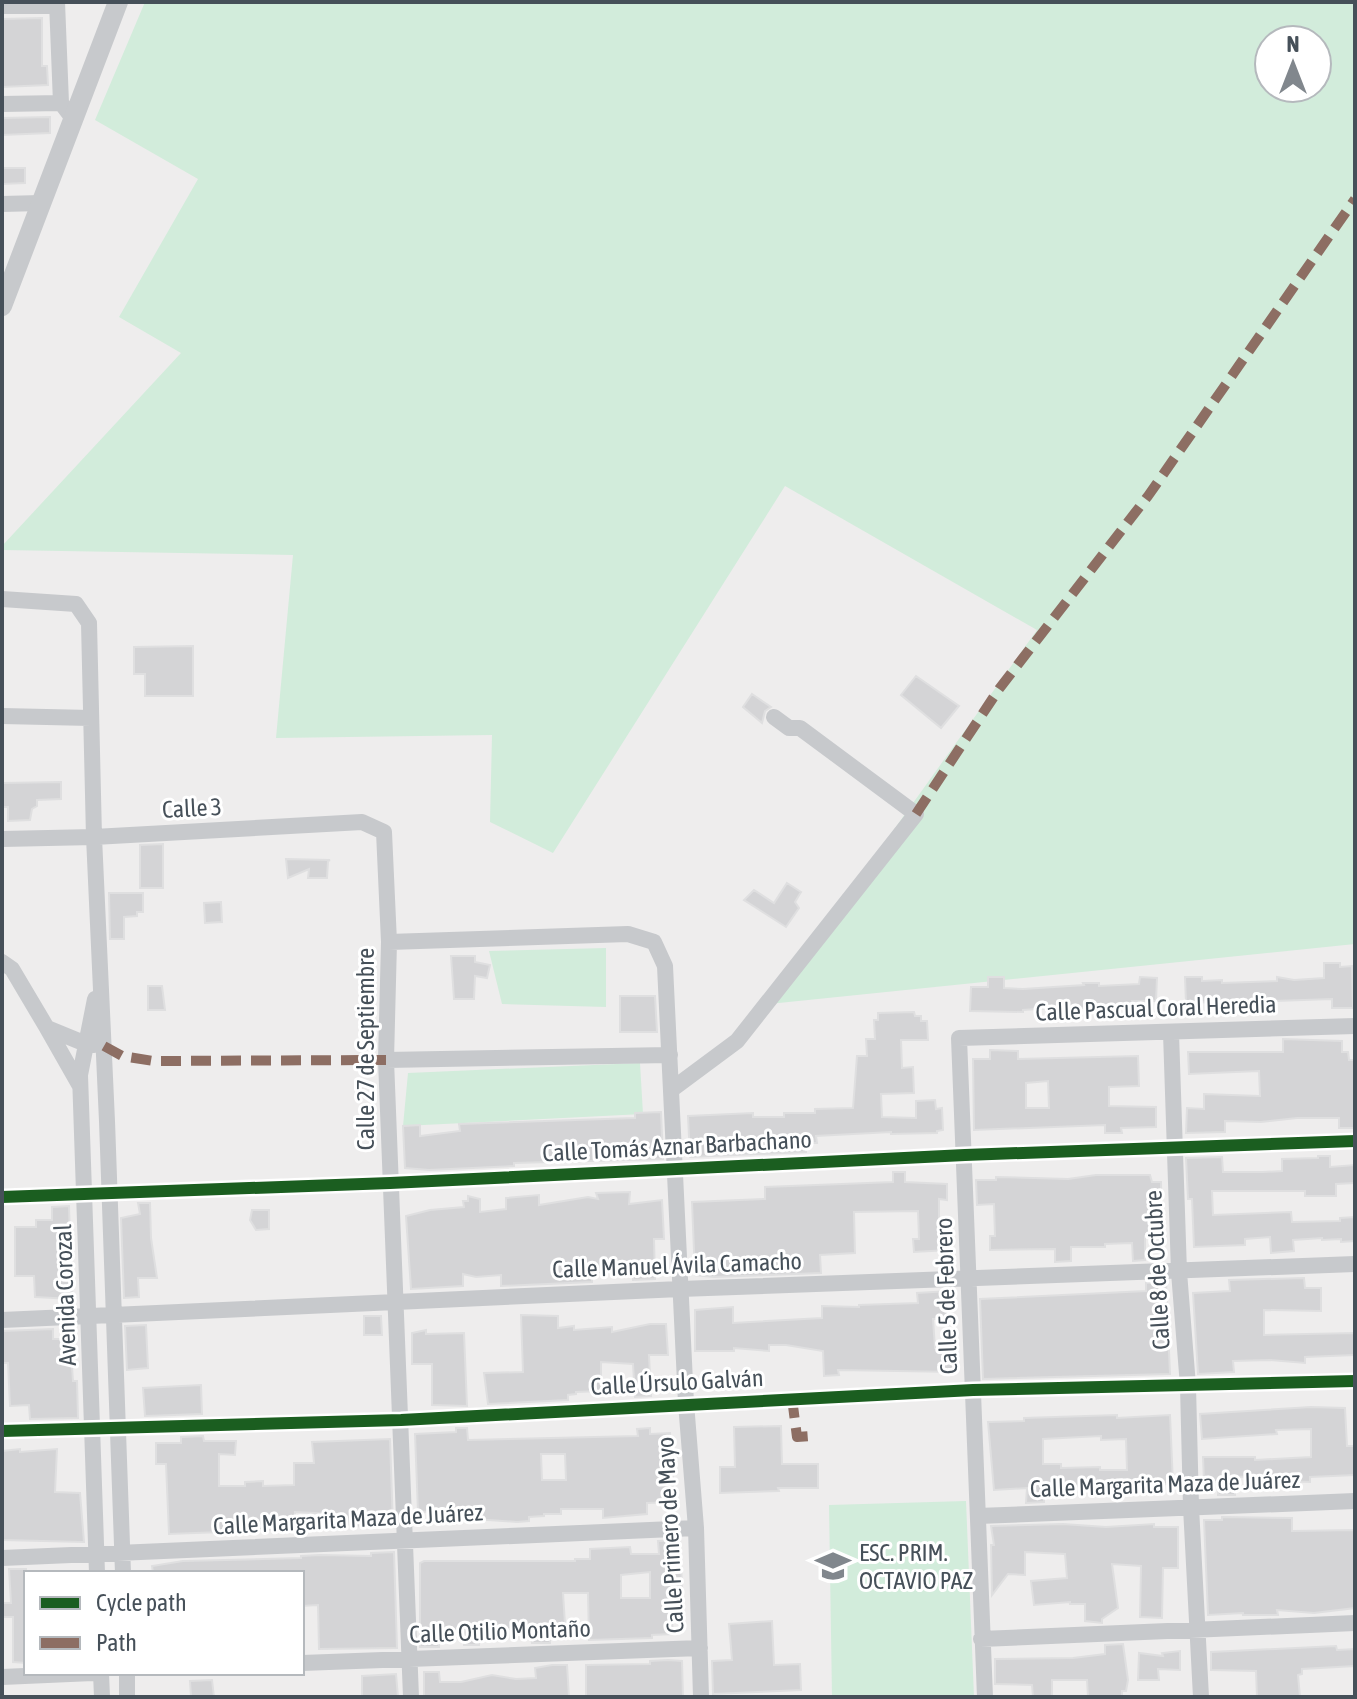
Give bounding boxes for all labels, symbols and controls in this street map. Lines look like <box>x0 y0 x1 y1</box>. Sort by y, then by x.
north arrow <box>1253 24 1333 104</box>
text: N <box>1287 31 1299 57</box>
street label: Calle 3 <box>161 793 223 823</box>
street label: Calle 27 de Septiembre <box>352 948 379 1150</box>
street label: Calle Pascual Coral Heredia <box>1035 990 1277 1026</box>
street label: Calle Tomás Aznar Barbachano <box>542 1125 812 1167</box>
street label: Calle 8 de Octubre <box>1139 1190 1175 1350</box>
street label: Calle 5 de Febrero <box>930 1217 962 1375</box>
street label: Avenida Corozal <box>49 1223 81 1366</box>
street label: Calle Manuel Ávila Camacho <box>552 1247 802 1283</box>
street label: Calle Úrsulo Galván <box>590 1364 764 1400</box>
street label: Calle Primero de Mayo <box>651 1436 689 1634</box>
street label: Calle Margarita Maza de Juárez <box>1030 1466 1301 1502</box>
street label: Calle Margarita Maza de Juárez <box>212 1498 484 1540</box>
place label: ESC. PRIM. OCTAVIO PAZ <box>859 1539 973 1594</box>
school or university icon: ESC. PRIM. OCTAVIO PAZ <box>814 1547 852 1585</box>
legend <box>24 1571 304 1675</box>
text: Cycle path <box>96 1589 187 1616</box>
street label: Calle Otilio Montaño <box>409 1614 591 1648</box>
text: Path <box>96 1629 137 1656</box>

